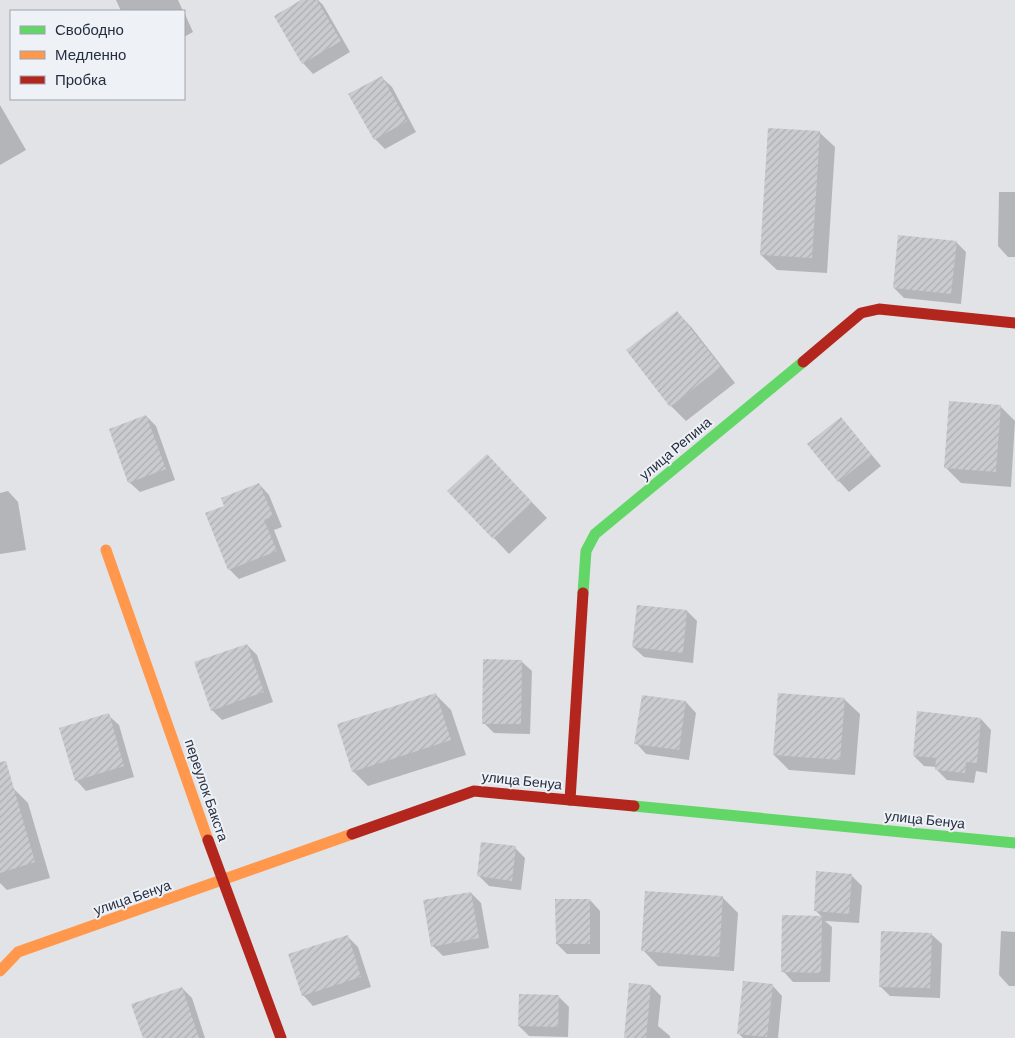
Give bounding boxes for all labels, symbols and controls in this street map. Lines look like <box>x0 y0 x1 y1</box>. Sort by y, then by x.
legend <box>10 10 185 100</box>
text: Свободно <box>55 20 124 38</box>
text: Медленно <box>55 45 126 63</box>
text: Пробка <box>55 70 107 88</box>
street label: улица Репина <box>636 413 715 483</box>
street label: переулок Бакста <box>182 737 232 843</box>
street label: улица Бенуа <box>481 767 563 793</box>
street label: улица Бенуа <box>884 806 966 832</box>
street label: улица Бенуа <box>91 876 173 918</box>

